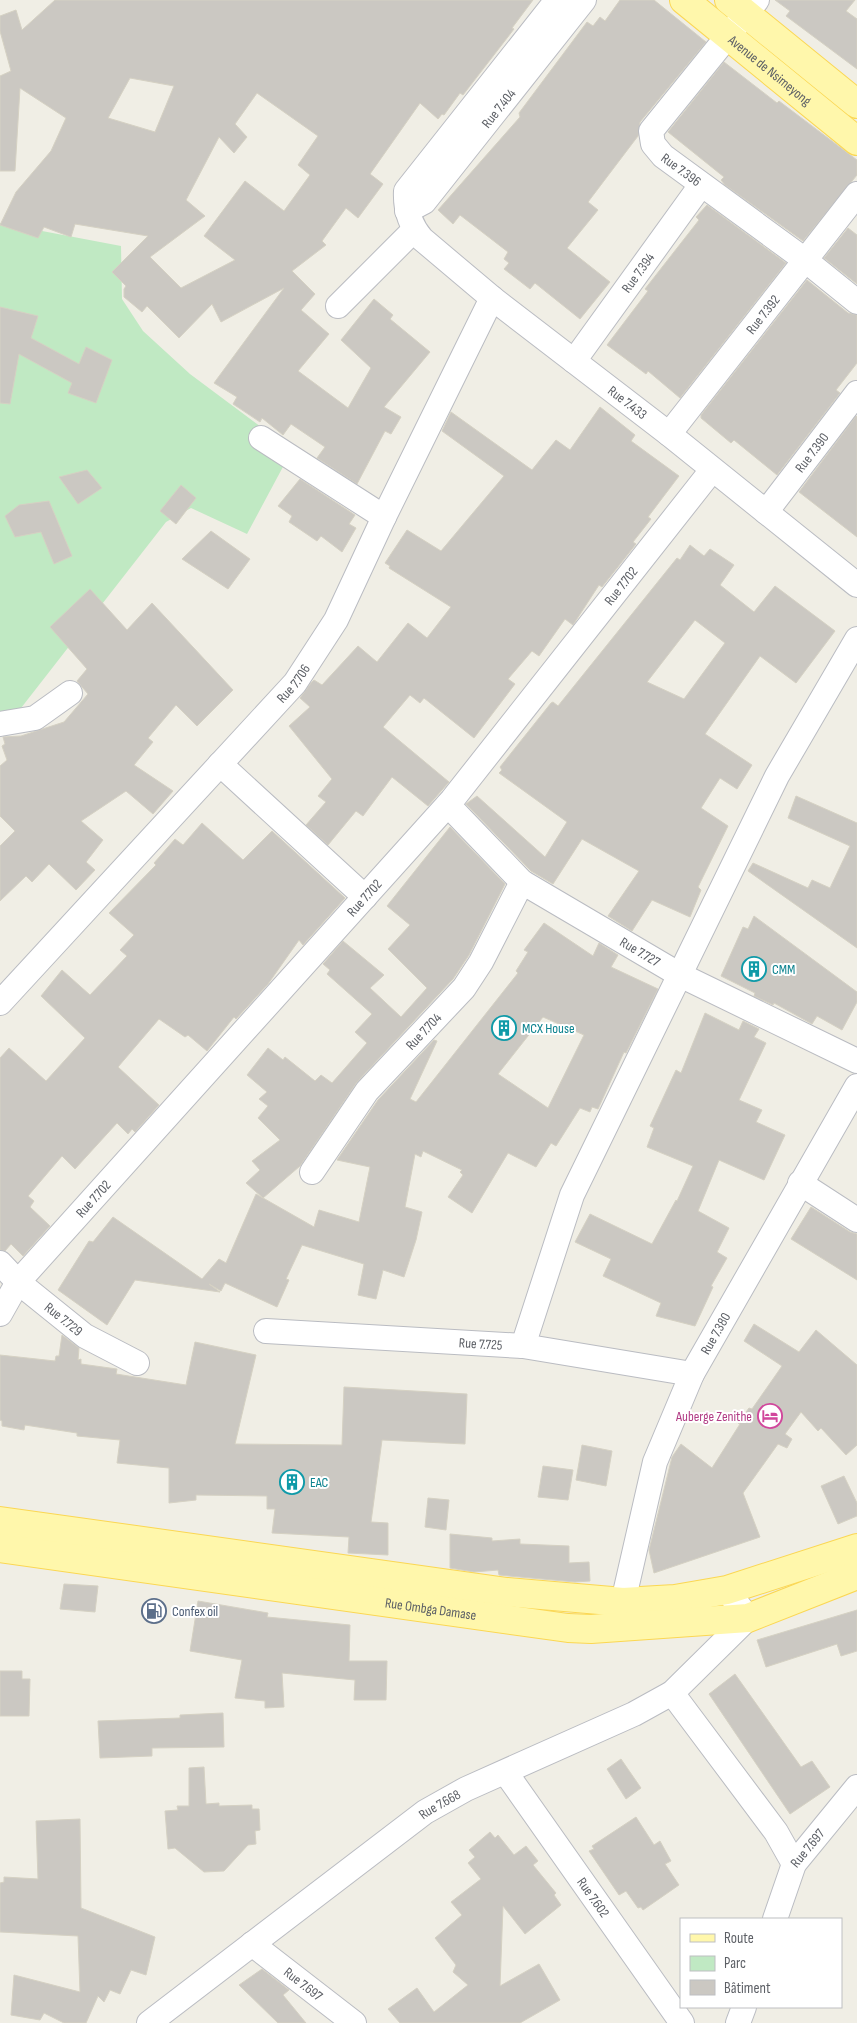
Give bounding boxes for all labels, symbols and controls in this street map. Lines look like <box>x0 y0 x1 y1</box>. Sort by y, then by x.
street label: Avenue de Nsimeyong <box>724 31 815 110</box>
street label: Rue 7.404 <box>478 85 520 131</box>
street label: Rue 7.396 <box>658 150 704 190</box>
street label: Rue 7.394 <box>618 250 658 296</box>
street label: Rue 7.392 <box>743 291 784 338</box>
street label: Rue 7.433 <box>604 382 650 423</box>
street label: Rue 7.390 <box>791 429 833 476</box>
street label: Rue 7.702 <box>601 563 642 609</box>
street label: Rue 7.706 <box>273 661 314 706</box>
street label: Rue 7.702 <box>343 876 386 920</box>
street label: Rue 7.727 <box>617 934 663 971</box>
building icon: CMM <box>741 956 767 982</box>
place label: CMM <box>772 961 795 978</box>
street label: Rue 7.704 <box>402 1009 445 1054</box>
building icon: MCX House <box>491 1015 517 1041</box>
place label: MCX House <box>522 1020 575 1037</box>
street label: Rue 7.702 <box>72 1177 115 1221</box>
street label: Rue 7.729 <box>41 1299 86 1340</box>
street label: Rue 7.380 <box>697 1310 734 1357</box>
street label: Rue 7.725 <box>458 1334 503 1354</box>
hotel icon: Auberge Zenithe <box>757 1403 783 1429</box>
place label: Auberge Zenithe <box>675 1408 752 1425</box>
building icon: EAC <box>279 1469 305 1495</box>
place label: EAC <box>310 1474 329 1491</box>
street label: Rue Ombga Damase <box>384 1594 477 1624</box>
fuel station icon: Confex oil <box>141 1598 167 1624</box>
place label: Confex oil <box>172 1603 218 1620</box>
street label: Rue 7.668 <box>415 1786 464 1823</box>
street label: Rue 7.697 <box>787 1825 829 1871</box>
street label: Rue 7.602 <box>573 1874 613 1921</box>
legend <box>680 1918 842 2008</box>
text: Route <box>724 1929 754 1948</box>
text: Parc <box>724 1954 746 1973</box>
street label: Rue 7.697 <box>280 1964 326 2005</box>
text: Bâtiment <box>724 1979 771 1998</box>

